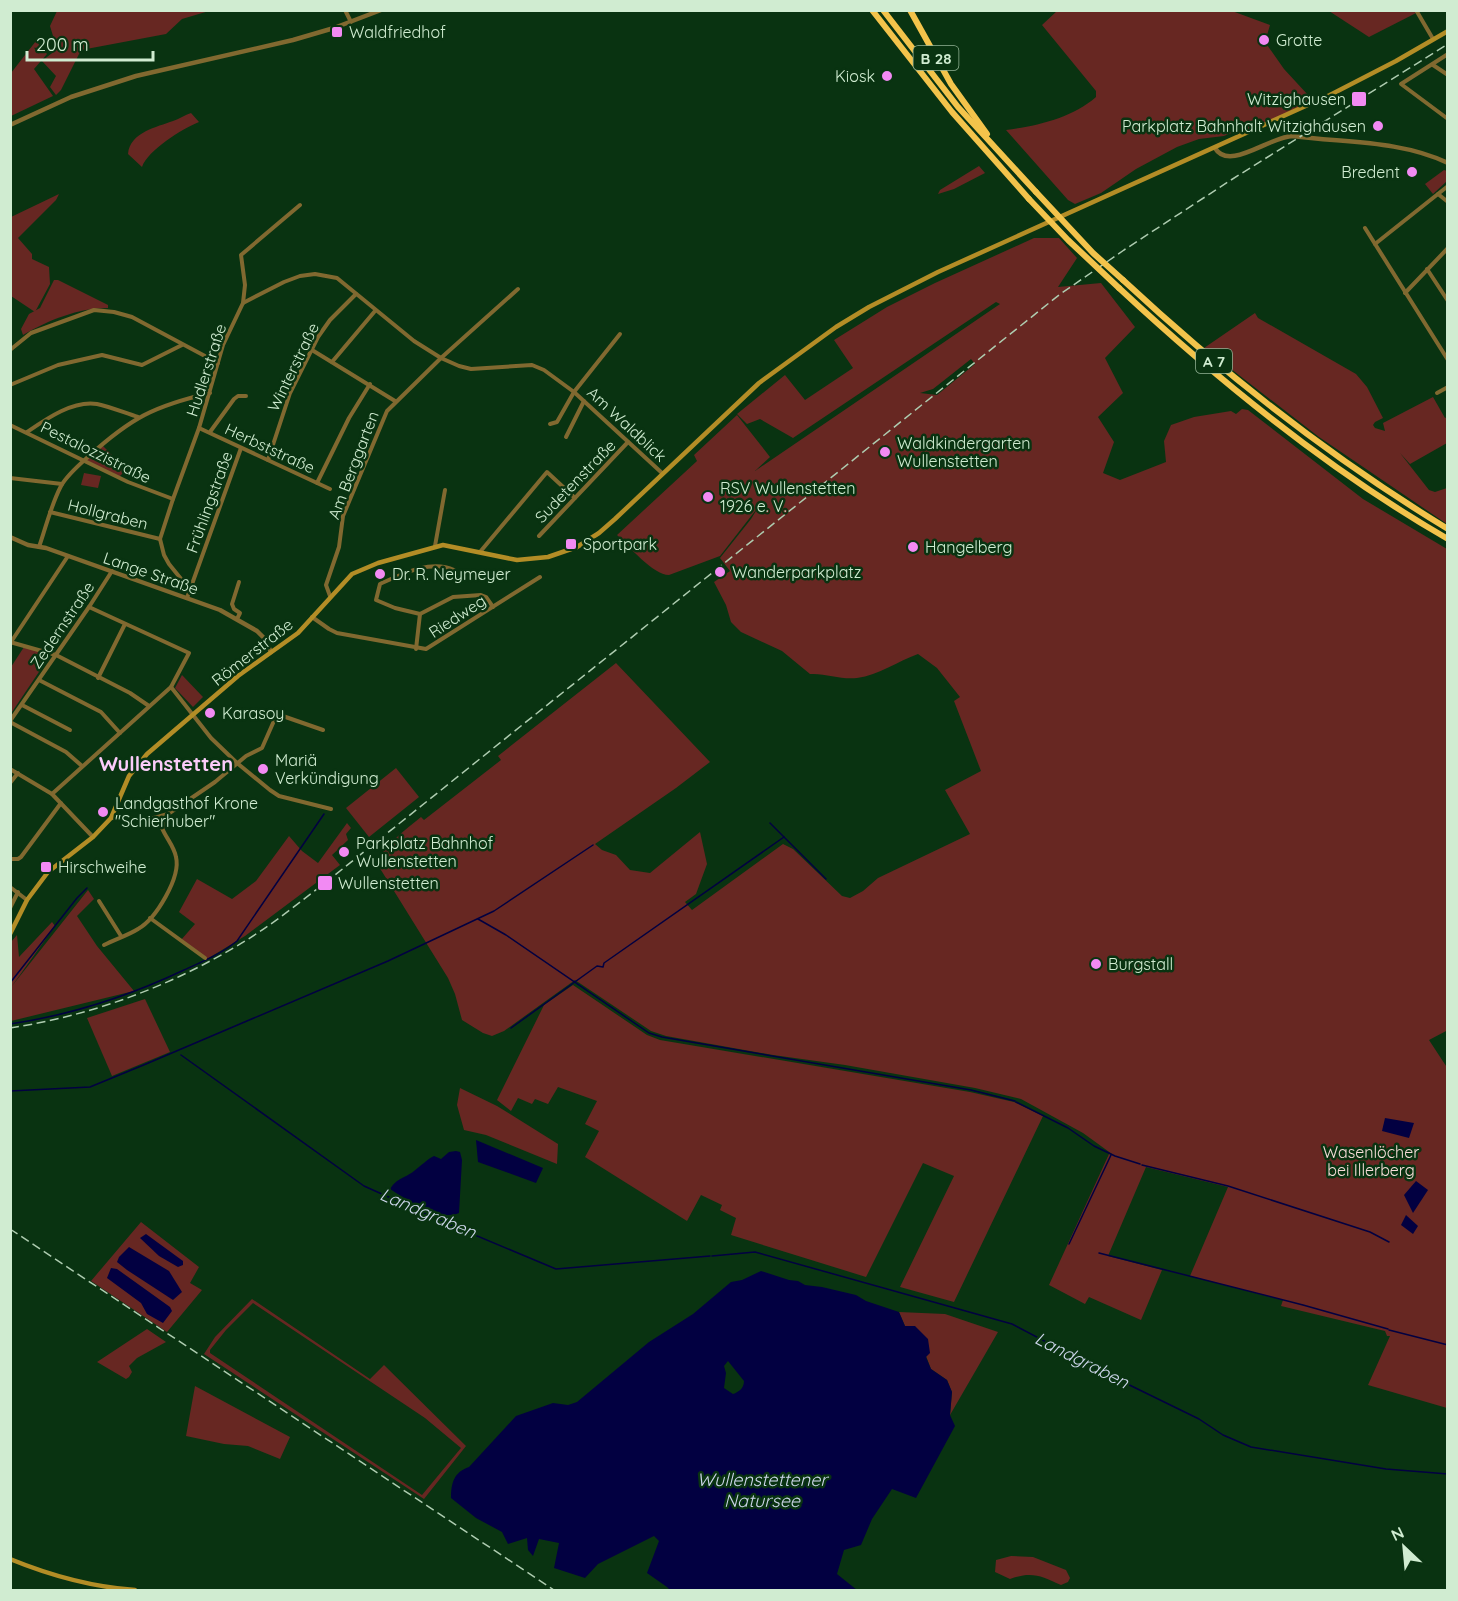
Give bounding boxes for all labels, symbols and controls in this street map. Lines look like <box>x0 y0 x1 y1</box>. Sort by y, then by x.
place label: Waldfriedhof <box>349 22 446 42</box>
scale bar <box>27 24 153 62</box>
marker: Waldfriedhof <box>330 25 344 39</box>
place label: Grotte <box>1276 30 1322 50</box>
text: 200 m <box>36 33 89 56</box>
marker: Grotte <box>1257 33 1271 47</box>
road number: B 28 <box>914 46 958 70</box>
place label: Kiosk <box>835 66 875 86</box>
marker: Kiosk <box>880 69 894 83</box>
place label: Witzighausen <box>1247 89 1346 109</box>
marker: Witzighausen <box>1350 90 1368 108</box>
place label: Parkplatz Bahnhalt Witzighausen <box>1122 116 1366 136</box>
marker: Parkplatz Bahnhalt Witzighausen <box>1371 119 1385 133</box>
place label: Bredent <box>1341 162 1400 182</box>
marker: Bredent <box>1405 165 1419 179</box>
street label: Winterstraße <box>263 319 323 415</box>
street label: Hudlerstraße <box>182 321 230 419</box>
road number: A 7 <box>1196 349 1232 373</box>
street label: Am Waldblick <box>583 382 671 466</box>
street label: Am Berggarten <box>323 408 383 522</box>
street label: Pestalozzistraße <box>38 417 154 487</box>
street label: Herbststraße <box>222 418 318 478</box>
place label: Waldkindergarten Wullenstetten <box>897 433 1031 471</box>
street label: Sudetenstraße <box>530 435 620 527</box>
marker: Waldkindergarten Wullenstetten <box>878 445 892 459</box>
street label: Frühlingstraße <box>181 448 237 556</box>
place label: RSV Wullenstetten 1926 e. V. <box>720 478 856 516</box>
marker: RSV Wullenstetten 1926 e. V. <box>701 490 715 504</box>
street label: Hollgraben <box>66 494 150 534</box>
place label: Sportpark <box>583 534 657 554</box>
marker: Sportpark <box>564 537 578 551</box>
place label: Hangelberg <box>925 537 1013 557</box>
marker: Hangelberg <box>906 540 920 554</box>
street label: Lange Straße <box>101 547 201 599</box>
place label: Wanderparkplatz <box>732 562 861 582</box>
place label: Dr. R. Neymeyer <box>392 564 511 584</box>
marker: Wanderparkplatz <box>713 565 727 579</box>
marker: Dr. R. Neymeyer <box>373 567 387 581</box>
street label: Zedernstraße <box>26 578 98 672</box>
street label: Riedweg <box>425 590 489 642</box>
street label: Römerstraße <box>207 614 297 690</box>
place label: Karasoy <box>222 703 284 723</box>
marker: Karasoy <box>203 706 217 720</box>
place label: Mariä Verkündigung <box>275 750 379 788</box>
district label: Wullenstetten <box>99 751 233 776</box>
marker: Mariä Verkündigung <box>256 762 270 776</box>
place label: Landgasthof Krone "Schierhuber" <box>115 793 258 831</box>
marker: Landgasthof Krone "Schierhuber" <box>96 805 110 819</box>
place label: Parkplatz Bahnhof Wullenstetten <box>356 833 494 871</box>
marker: Parkplatz Bahnhof Wullenstetten <box>337 845 351 859</box>
place label: Hirschweihe <box>58 857 147 877</box>
marker: Hirschweihe <box>39 860 53 874</box>
place label: Wullenstetten <box>338 873 439 893</box>
marker: Wullenstetten <box>316 874 334 892</box>
place label: Burgstall <box>1108 954 1173 974</box>
marker: Burgstall <box>1089 957 1103 971</box>
park label: Wasenlöcher bei Illerberg <box>1323 1142 1419 1180</box>
water label: Landgraben <box>376 1182 480 1244</box>
water label: Landgraben <box>1031 1327 1133 1394</box>
water label: Wullenstettener Natursee <box>697 1468 829 1512</box>
north arrow <box>1374 1517 1434 1577</box>
text: N <box>1388 1522 1407 1545</box>

